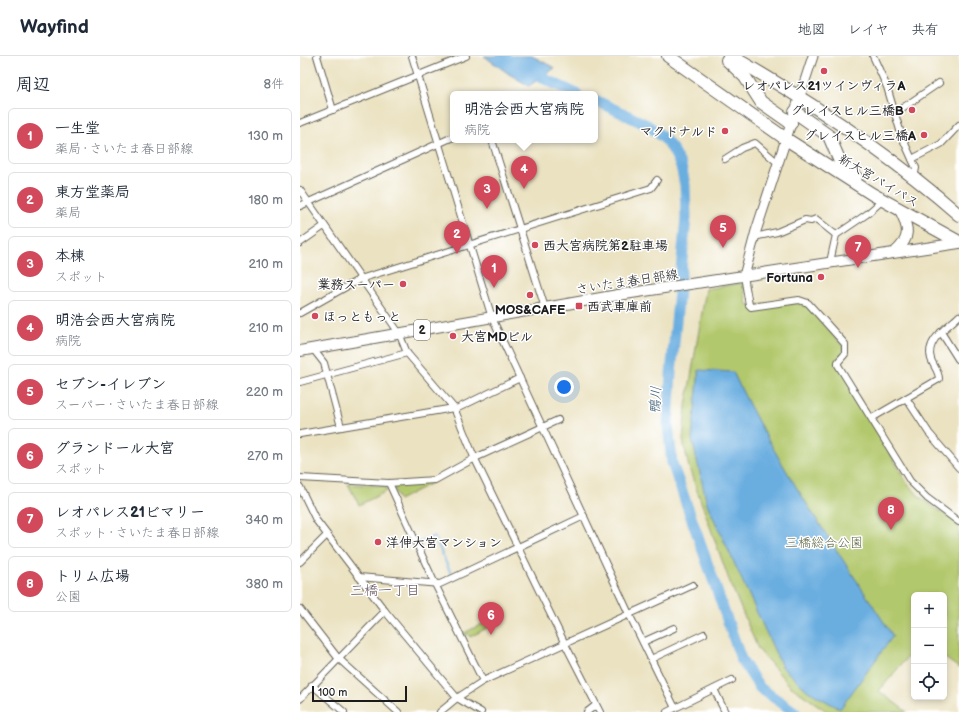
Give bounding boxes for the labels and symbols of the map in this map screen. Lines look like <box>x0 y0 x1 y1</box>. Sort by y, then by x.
marker: レオパレス21ツインヴィラA <box>819 66 829 76</box>
place label: レオパレス21ツインヴィラA <box>743 78 905 94</box>
place label: グレイスヒル三橋B <box>791 103 904 119</box>
marker: グレイスヒル三橋B <box>907 105 917 115</box>
place label: マクドナルド <box>640 124 717 140</box>
marker: マクドナルド <box>720 126 730 136</box>
place label: グレイスヒル三橋A <box>804 128 916 144</box>
marker: グレイスヒル三橋A <box>919 130 929 140</box>
street label: 新大宮バイパス <box>835 151 921 211</box>
pin: 4 <box>511 156 537 189</box>
pin: 3 <box>474 176 500 209</box>
pin: 5 <box>710 215 736 248</box>
pin: 2 <box>444 221 470 254</box>
pin: 7 <box>845 235 871 268</box>
place label: 西大宮病院第2駐車場 <box>543 238 668 254</box>
marker: 西大宮病院第2駐車場 <box>530 240 540 250</box>
pin: 1 <box>481 255 507 288</box>
street label: さいたま春日部線 <box>575 266 680 298</box>
place label: Fortuna <box>766 270 813 286</box>
marker: Fortuna <box>816 272 826 282</box>
place label: 業務スーパー <box>318 277 395 293</box>
marker: 業務スーパー <box>398 279 408 289</box>
marker: MOS&CAFE <box>525 290 535 300</box>
place label: 西武車庫前 <box>587 299 652 315</box>
marker: 西武車庫前 <box>574 301 584 311</box>
place label: MOS&CAFE <box>495 302 566 318</box>
place label: ほっともっと <box>323 309 401 325</box>
marker: ほっともっと <box>310 311 320 321</box>
road number: 2 <box>414 320 430 340</box>
place label: 大宮MDビル <box>461 329 533 345</box>
marker: 大宮MDビル <box>448 331 458 341</box>
your location <box>554 377 574 397</box>
water label: 鴨川 <box>646 386 665 414</box>
pin: 8 <box>878 497 904 530</box>
place label: 洋伸大宮マンション <box>386 535 502 551</box>
park label: 三橋総合公園 <box>785 535 863 551</box>
marker: 洋伸大宮マンション <box>373 537 383 547</box>
district label: 三橋一丁目 <box>350 582 420 599</box>
pin: 6 <box>478 602 504 635</box>
scale bar <box>312 684 407 703</box>

